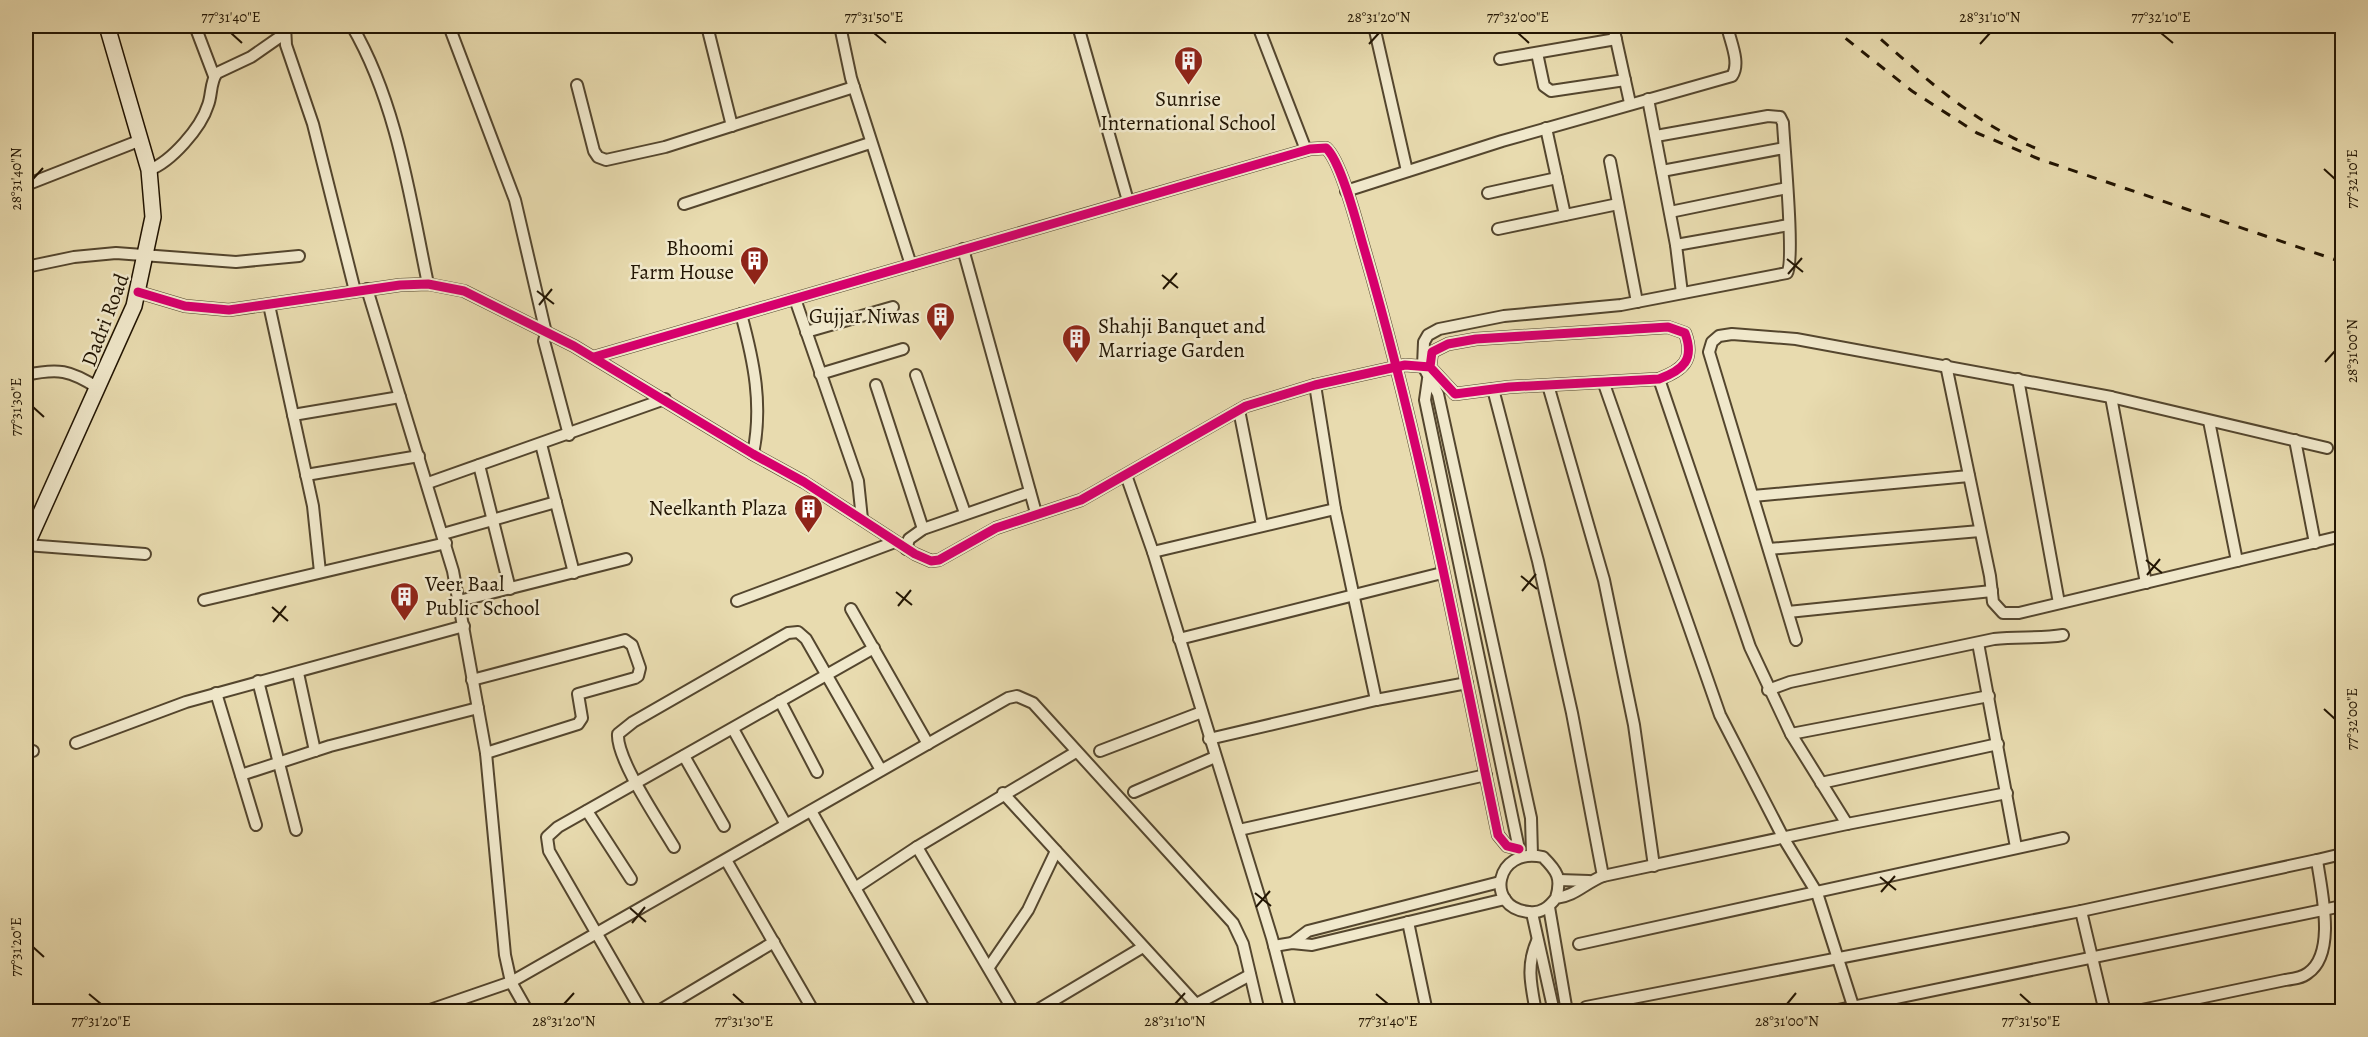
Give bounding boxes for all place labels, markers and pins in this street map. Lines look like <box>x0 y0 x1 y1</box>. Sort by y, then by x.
building icon: Sunrise International School <box>1172 44 1204 86</box>
place label: Sunrise International School <box>1100 85 1276 137</box>
place label: Bhoomi Farm House <box>630 234 734 286</box>
building icon: Bhoomi Farm House <box>739 244 771 286</box>
building icon: Gujjar Niwas <box>925 300 957 342</box>
place label: Gujjar Niwas <box>809 302 920 330</box>
place label: Shahji Banquet and Marriage Garden <box>1098 312 1266 364</box>
building icon: Shahji Banquet and Marriage Garden <box>1061 322 1093 364</box>
building icon: Neelkanth Plaza <box>792 492 824 534</box>
place label: Neelkanth Plaza <box>649 494 787 522</box>
place label: Veer Baal Public School <box>424 570 540 622</box>
building icon: Veer Baal Public School <box>388 580 420 622</box>

